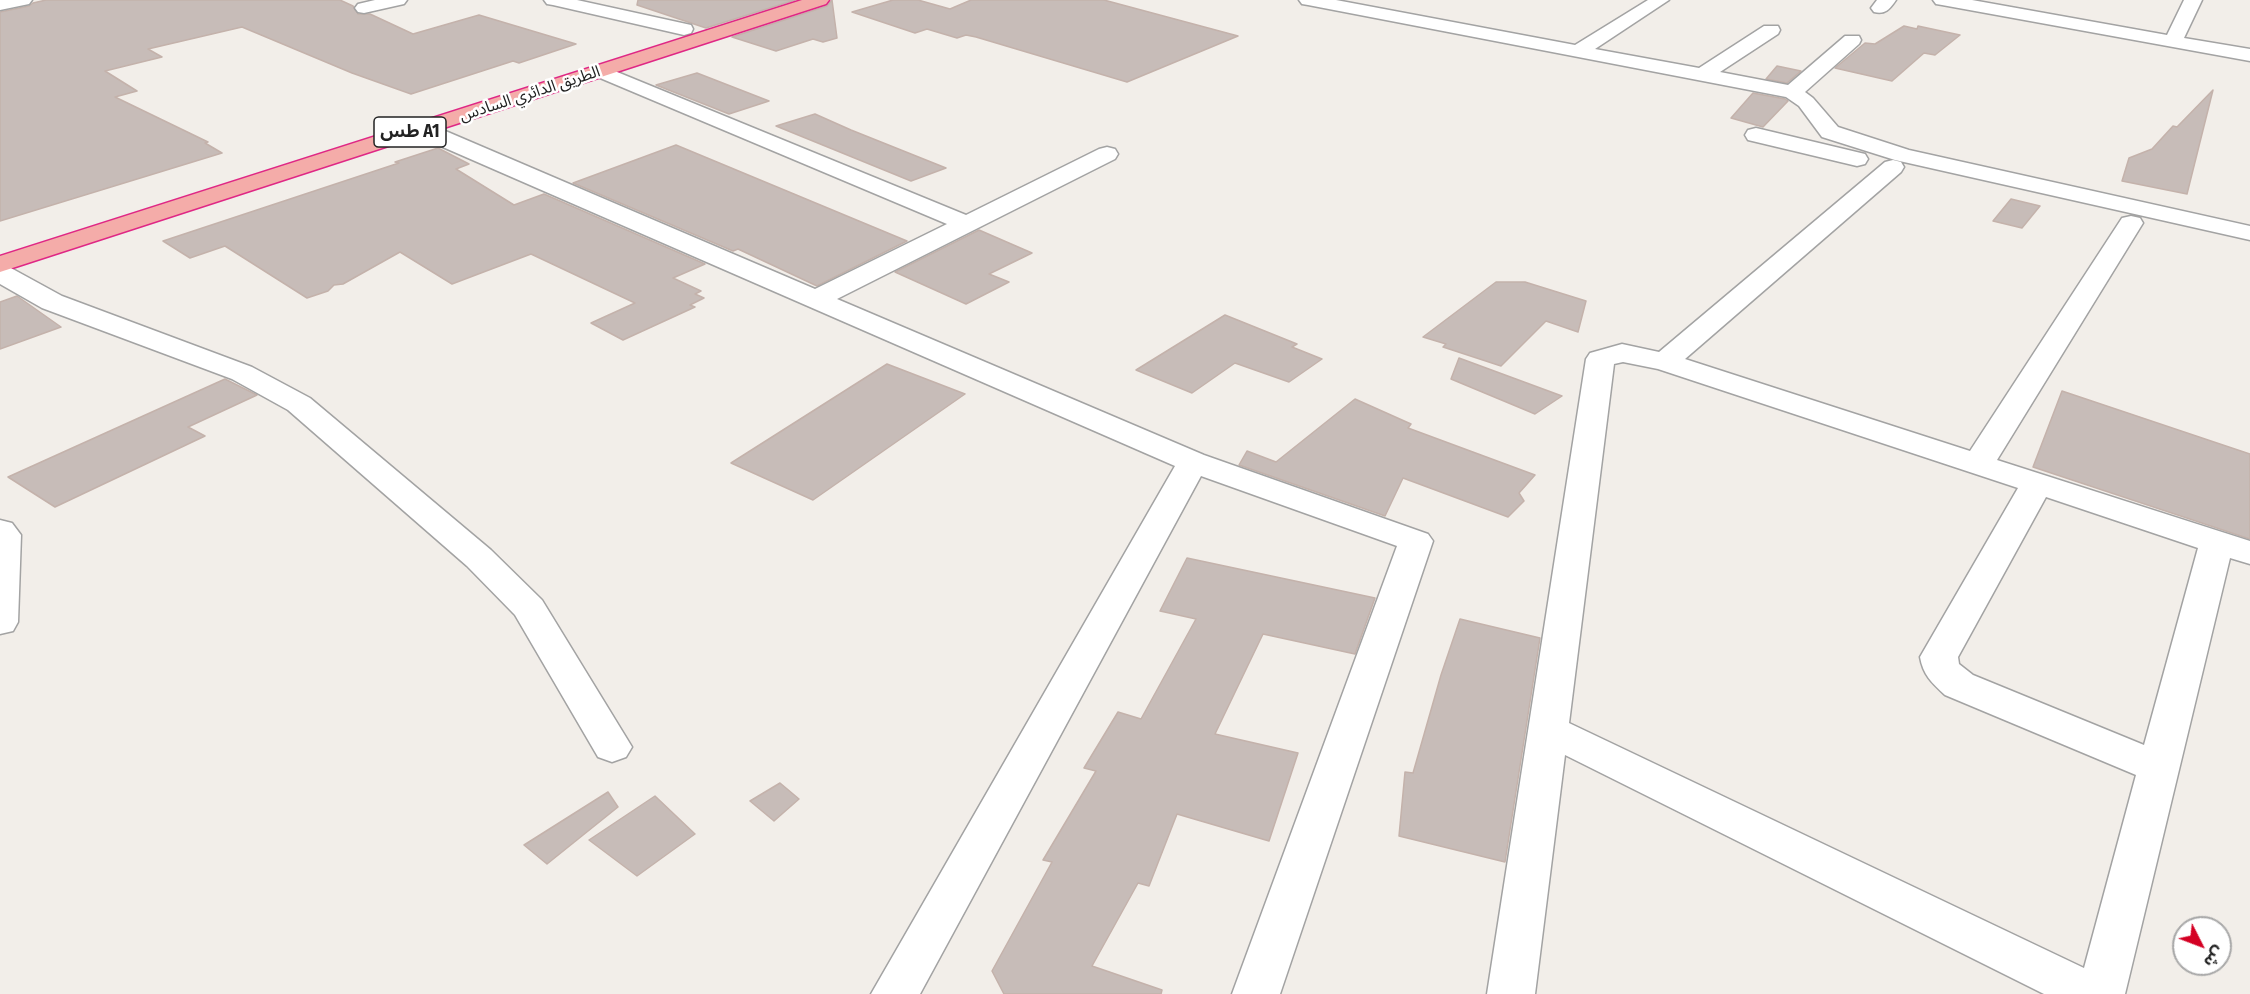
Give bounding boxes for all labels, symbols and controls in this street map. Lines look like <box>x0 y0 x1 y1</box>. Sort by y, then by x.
street label: الطريق الدائري السادس <box>457 62 603 126</box>
road number: طس A1 <box>374 117 446 147</box>
north arrow <box>2172 916 2232 976</box>
text: ش <box>2200 943 2229 972</box>

